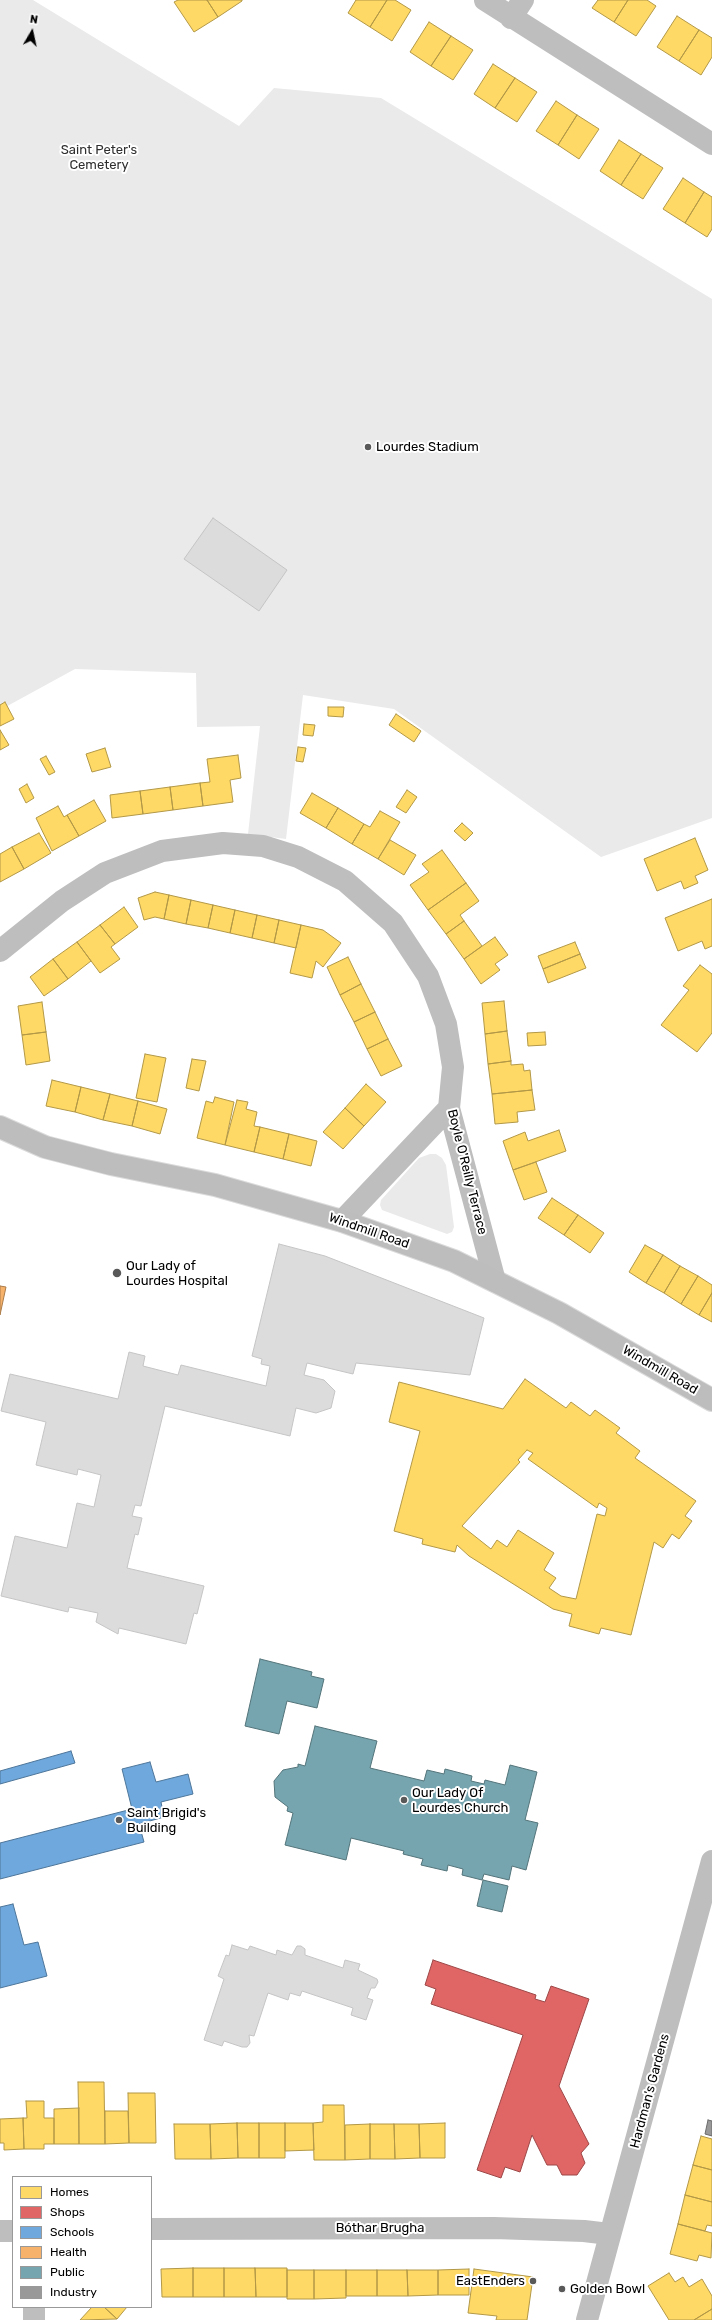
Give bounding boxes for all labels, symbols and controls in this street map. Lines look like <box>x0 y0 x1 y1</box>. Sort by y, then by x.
north arrow <box>12 12 52 52</box>
text: N <box>29 13 39 27</box>
park label: Saint Peter's Cemetery <box>61 142 137 173</box>
place label: Lourdes Stadium <box>376 439 479 455</box>
marker: Lourdes Stadium <box>363 442 373 452</box>
street label: Boyle O'Reilly Terrace <box>444 1108 490 1236</box>
street label: Windmill Road <box>327 1210 411 1252</box>
place label: Our Lady of Lourdes Hospital <box>126 1258 228 1289</box>
marker: Our Lady of Lourdes Hospital <box>111 1267 123 1279</box>
street label: Windmill Road <box>620 1342 700 1398</box>
place label: Our Lady Of Lourdes Church <box>412 1785 508 1816</box>
marker: Our Lady Of Lourdes Church <box>399 1795 409 1805</box>
place label: Saint Brigid's Building <box>127 1805 206 1836</box>
marker: Saint Brigid's Building <box>114 1815 124 1825</box>
street label: Hardman's Gardens <box>627 2032 673 2150</box>
legend <box>12 2176 152 2308</box>
text: Homes <box>50 2185 89 2199</box>
text: Shops <box>50 2205 85 2219</box>
street label: Bóthar Brugha <box>336 2220 424 2236</box>
text: Schools <box>50 2225 94 2239</box>
text: Health <box>50 2245 87 2259</box>
text: Public <box>50 2265 85 2279</box>
place label: EastEnders <box>456 2273 525 2289</box>
marker: EastEnders <box>528 2276 538 2286</box>
place label: Golden Bowl <box>570 2281 645 2297</box>
marker: Golden Bowl <box>557 2284 567 2294</box>
text: Industry <box>50 2285 97 2299</box>

